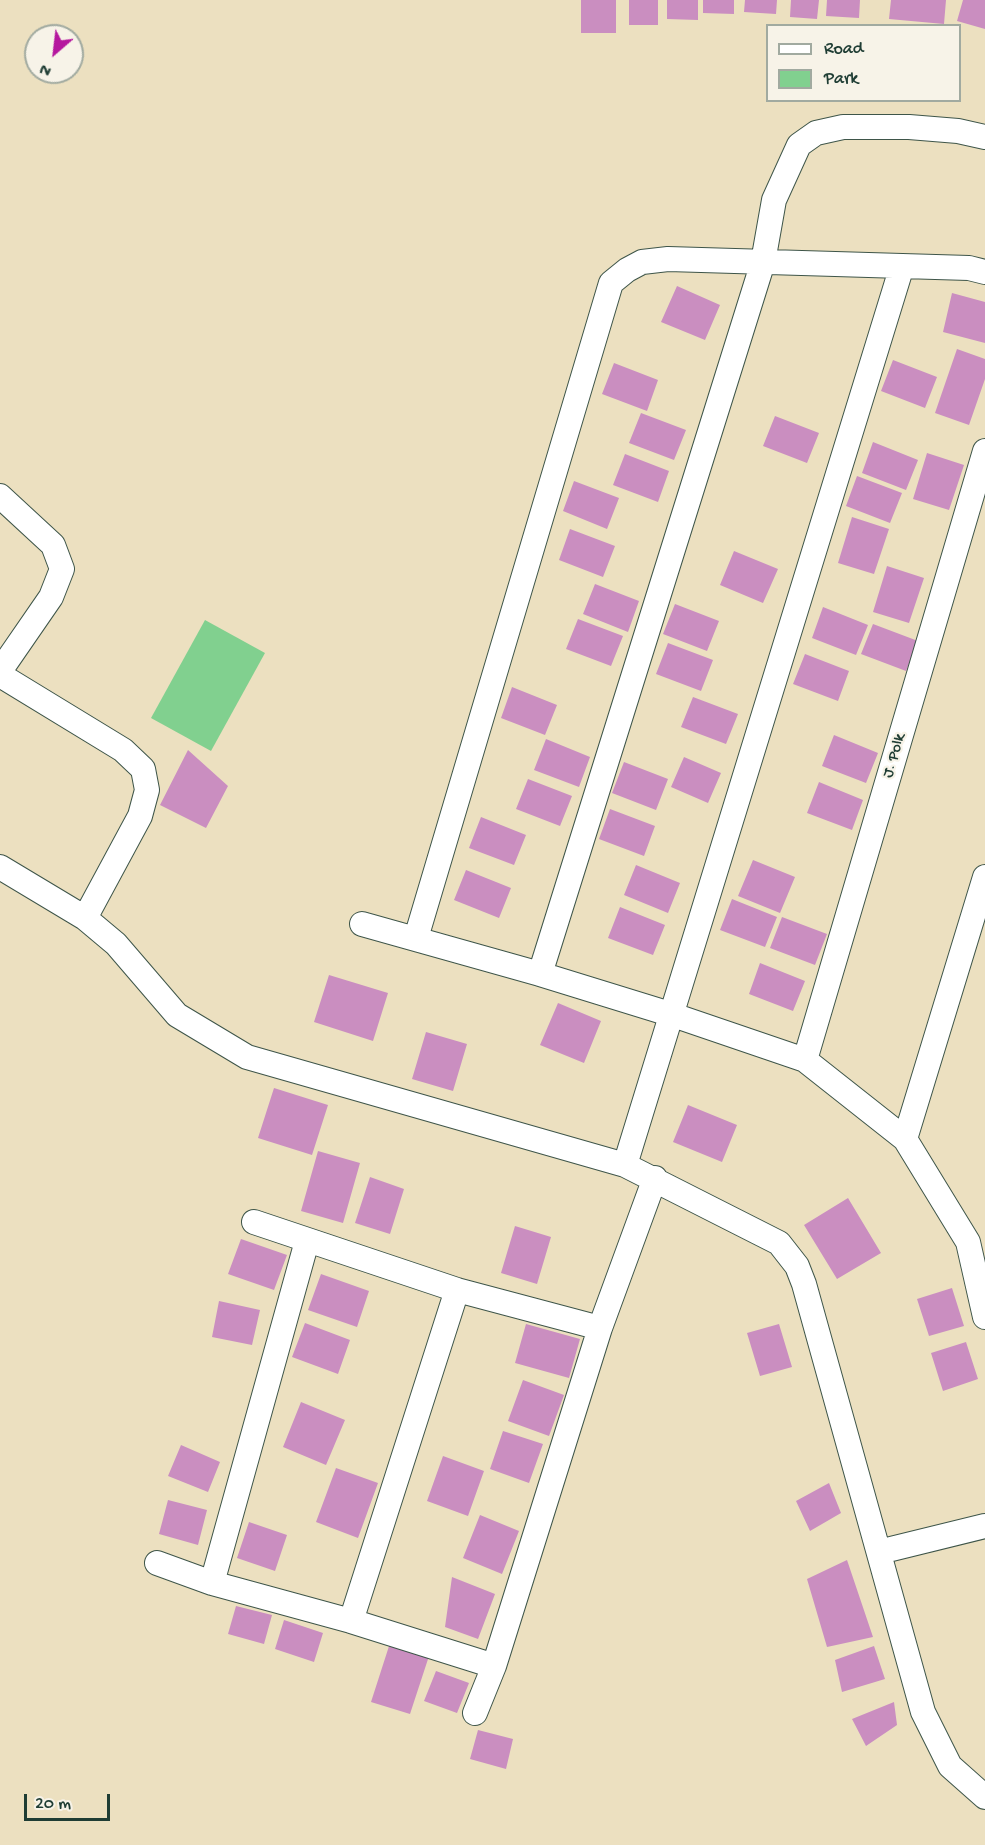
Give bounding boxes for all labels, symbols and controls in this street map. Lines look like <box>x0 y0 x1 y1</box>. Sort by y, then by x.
north arrow <box>24 24 84 84</box>
legend <box>766 24 961 102</box>
text: Road <box>824 39 863 60</box>
text: N <box>37 58 55 79</box>
text: Park <box>824 69 858 90</box>
street label: J. Polk <box>879 732 911 780</box>
scale bar <box>27 1782 112 1820</box>
text: 20 m <box>35 1794 71 1815</box>

